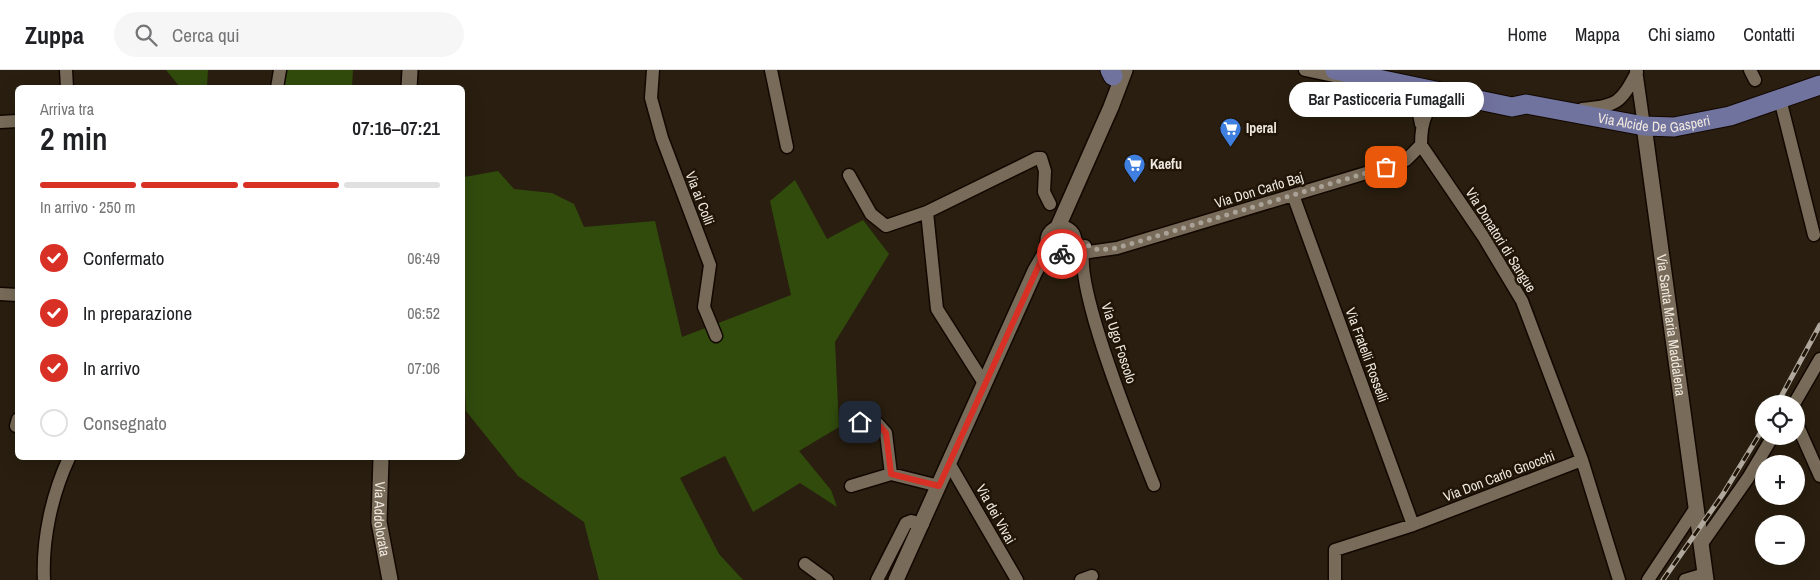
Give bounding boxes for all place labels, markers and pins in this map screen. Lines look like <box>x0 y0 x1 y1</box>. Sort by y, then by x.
callout: Bar Pasticceria Fumagalli <box>1288 82 1484 117</box>
supermarket icon: Iperal <box>1218 116 1242 147</box>
place label: Iperal <box>1246 119 1277 137</box>
pin <box>1365 146 1407 188</box>
supermarket icon: Kaefu <box>1122 152 1146 183</box>
place label: Kaefu <box>1150 155 1182 173</box>
pin <box>839 401 881 443</box>

